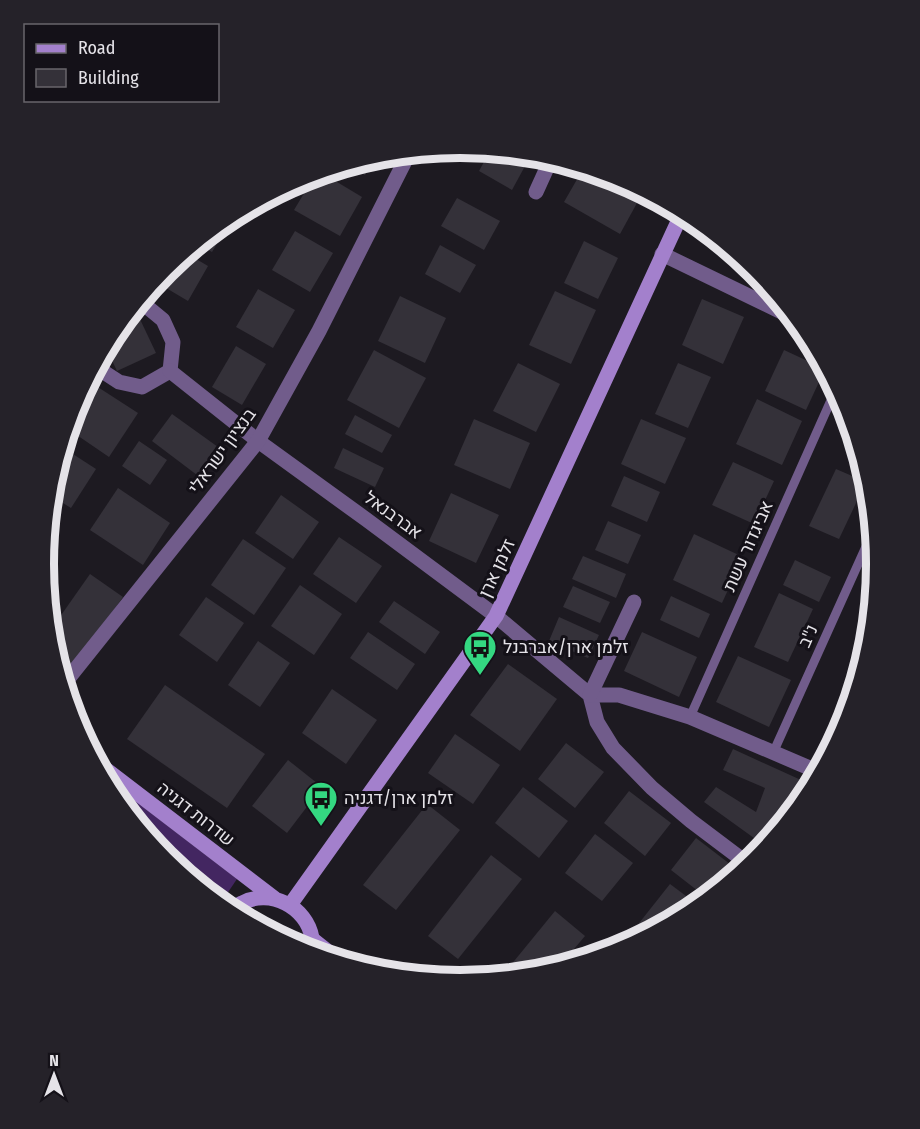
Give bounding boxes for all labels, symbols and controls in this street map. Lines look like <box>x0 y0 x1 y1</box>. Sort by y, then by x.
legend <box>24 24 219 102</box>
text: Road <box>78 37 115 59</box>
text: Building <box>78 67 139 89</box>
street label: בנציון ישראלי <box>183 403 261 498</box>
street label: אברבנאל <box>360 487 426 543</box>
street label: אביגדור עשת <box>718 497 778 595</box>
street label: זלמן ארן <box>474 535 520 601</box>
street label: נ"ב <box>793 621 823 651</box>
bus stop icon: זלמן ארן/אברבנל <box>462 629 498 676</box>
place label: זלמן ארן/אברבנל <box>503 636 629 658</box>
street label: שדרות דגניה <box>153 777 239 851</box>
bus stop icon: זלמן ארן/דגניה <box>303 780 339 827</box>
place label: זלמן ארן/דגניה <box>344 787 453 809</box>
north arrow <box>24 1045 84 1105</box>
text: N <box>49 1051 59 1070</box>

